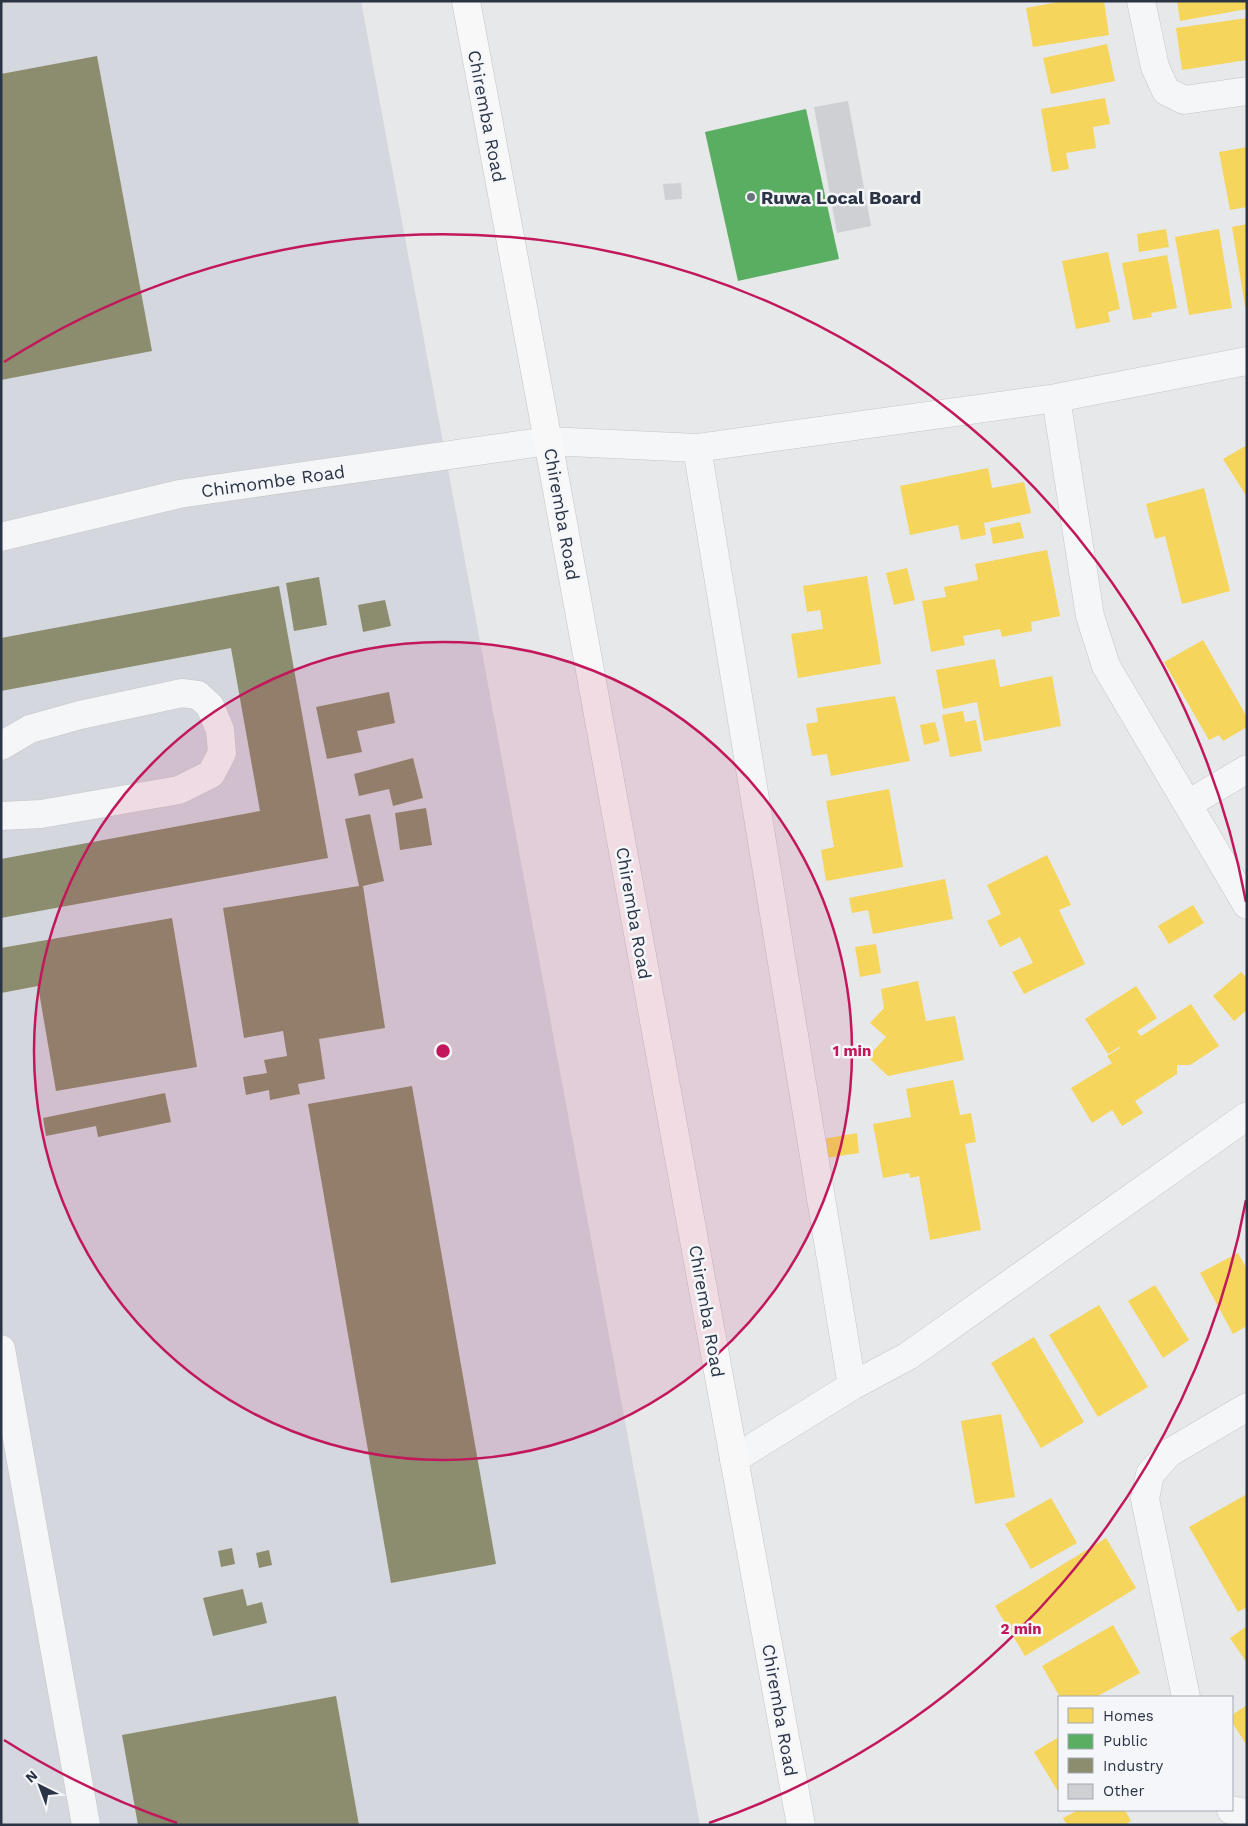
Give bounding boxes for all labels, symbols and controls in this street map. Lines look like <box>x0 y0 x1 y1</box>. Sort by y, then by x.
street label: Chiremba Road <box>464 48 510 184</box>
place label: Ruwa Local Board <box>761 187 921 208</box>
marker: Ruwa Local Board <box>745 191 757 203</box>
street label: Chiremba Road <box>540 446 584 582</box>
street label: Chimombe Road <box>200 461 346 501</box>
street label: Chiremba Road <box>612 845 656 981</box>
centre of rings <box>434 1042 452 1060</box>
text: 1 min <box>833 1042 871 1060</box>
street label: Chiremba Road <box>685 1243 729 1379</box>
text: 2 min <box>1000 1620 1042 1638</box>
street label: Chiremba Road <box>758 1642 802 1778</box>
legend <box>1058 1696 1233 1811</box>
text: Homes <box>1103 1707 1154 1725</box>
text: Public <box>1103 1732 1148 1750</box>
text: Industry <box>1103 1757 1164 1775</box>
north arrow <box>15 1761 65 1811</box>
text: N <box>22 1767 41 1786</box>
text: Other <box>1103 1782 1145 1800</box>

